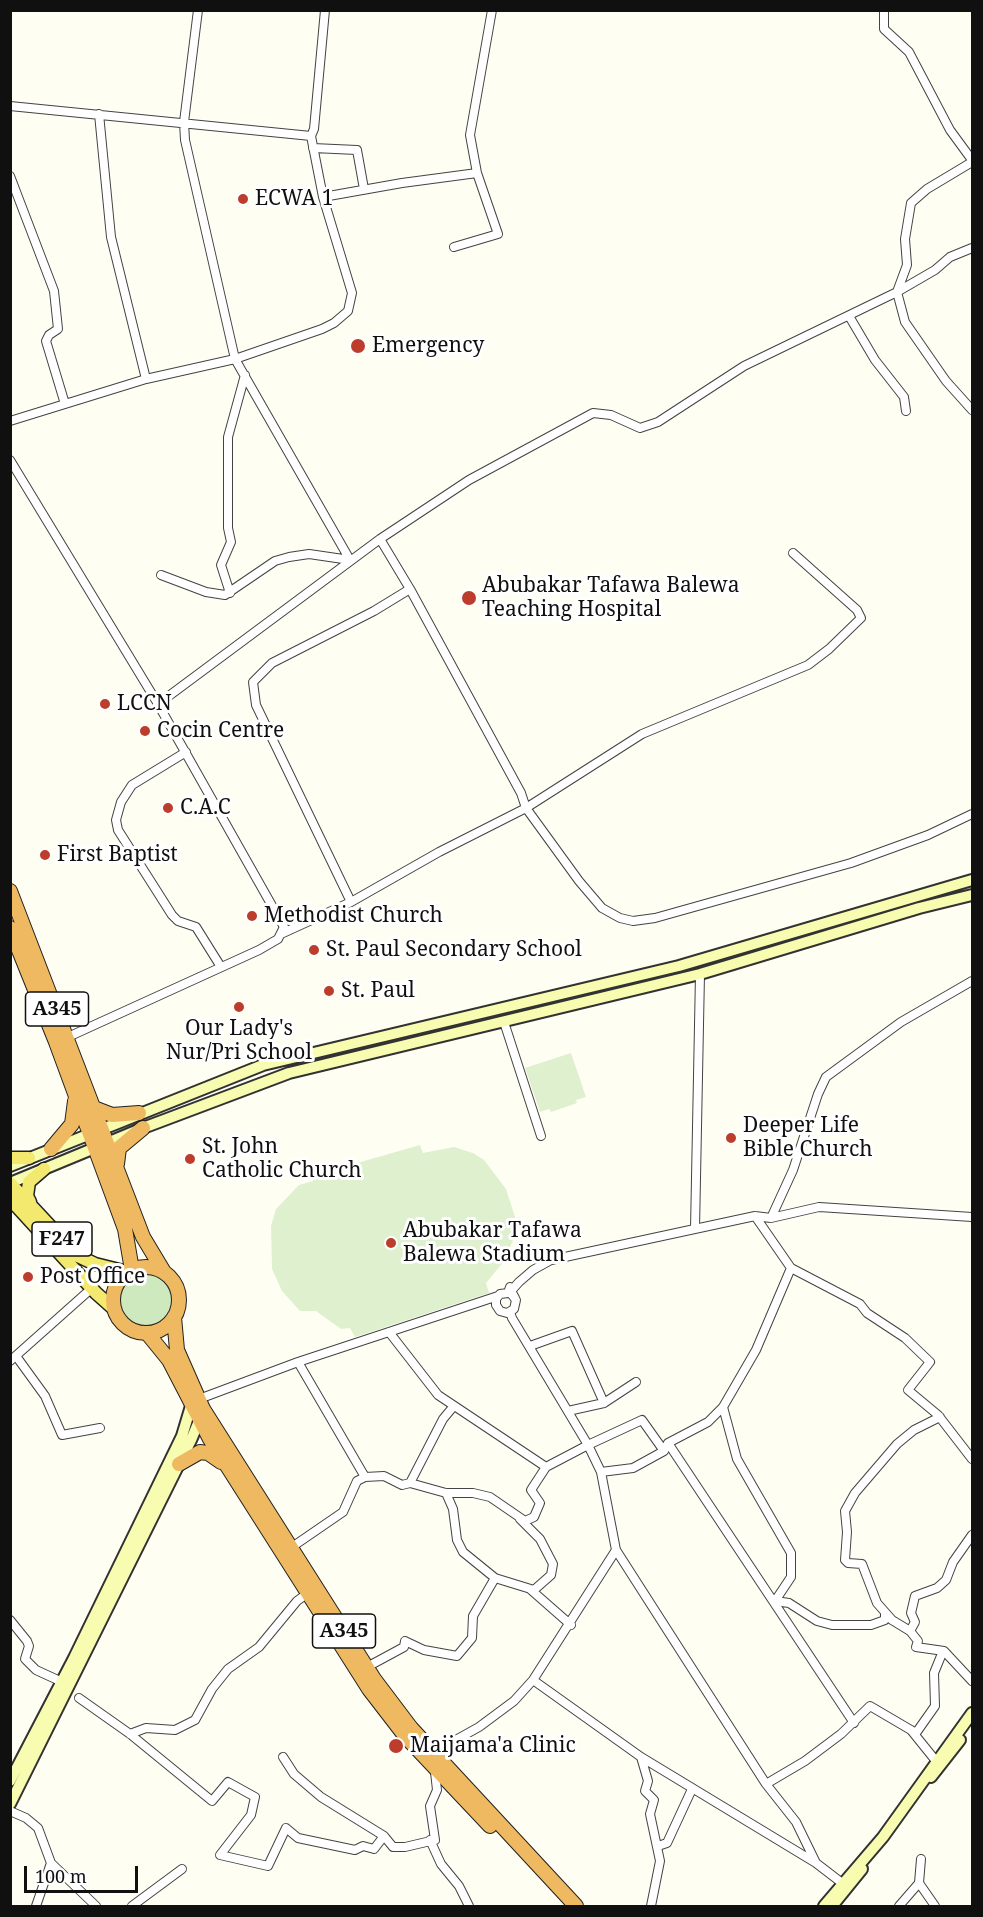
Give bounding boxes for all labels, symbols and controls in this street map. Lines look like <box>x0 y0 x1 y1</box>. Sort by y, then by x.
place label: ECWA 1 <box>255 186 333 212</box>
marker: ECWA 1 <box>236 192 250 206</box>
place label: Emergency <box>372 333 484 359</box>
marker: Emergency <box>349 337 367 355</box>
place label: Abubakar Tafawa Balewa Teaching Hospital <box>482 573 739 623</box>
marker: Abubakar Tafawa Balewa Teaching Hospital <box>460 589 478 607</box>
place label: LCCN <box>117 691 172 717</box>
marker: LCCN <box>98 697 112 711</box>
place label: Cocin Centre <box>157 718 284 744</box>
marker: Cocin Centre <box>138 724 152 738</box>
place label: C.A.C <box>180 795 231 821</box>
marker: C.A.C <box>161 801 175 815</box>
place label: First Baptist <box>57 842 178 868</box>
marker: First Baptist <box>38 848 52 862</box>
place label: Methodist Church <box>264 903 443 929</box>
marker: Methodist Church <box>245 909 259 923</box>
place label: St. Paul Secondary School <box>326 937 582 963</box>
marker: St. Paul Secondary School <box>307 943 321 957</box>
place label: St. Paul <box>341 978 415 1004</box>
marker: St. Paul <box>322 984 336 998</box>
road number: A345 <box>26 992 88 1026</box>
marker: Our Lady's Nur/Pri School <box>232 1000 246 1014</box>
place label: Our Lady's Nur/Pri School <box>166 1016 312 1066</box>
place label: Deeper Life Bible Church <box>743 1113 873 1163</box>
marker: Deeper Life Bible Church <box>724 1131 738 1145</box>
place label: St. John Catholic Church <box>202 1134 362 1184</box>
marker: St. John Catholic Church <box>183 1152 197 1166</box>
place label: Abubakar Tafawa Balewa Stadium <box>403 1218 582 1268</box>
road number: F247 <box>32 1222 92 1256</box>
marker: Abubakar Tafawa Balewa Stadium <box>384 1236 398 1250</box>
place label: Post Office <box>40 1264 145 1290</box>
marker: Post Office <box>21 1270 35 1284</box>
road number: A345 <box>312 1614 376 1648</box>
place label: Maijama'a Clinic <box>410 1733 576 1759</box>
marker: Maijama'a Clinic <box>387 1737 405 1755</box>
scale bar <box>27 1854 141 1892</box>
text: 100 m <box>35 1864 87 1888</box>

